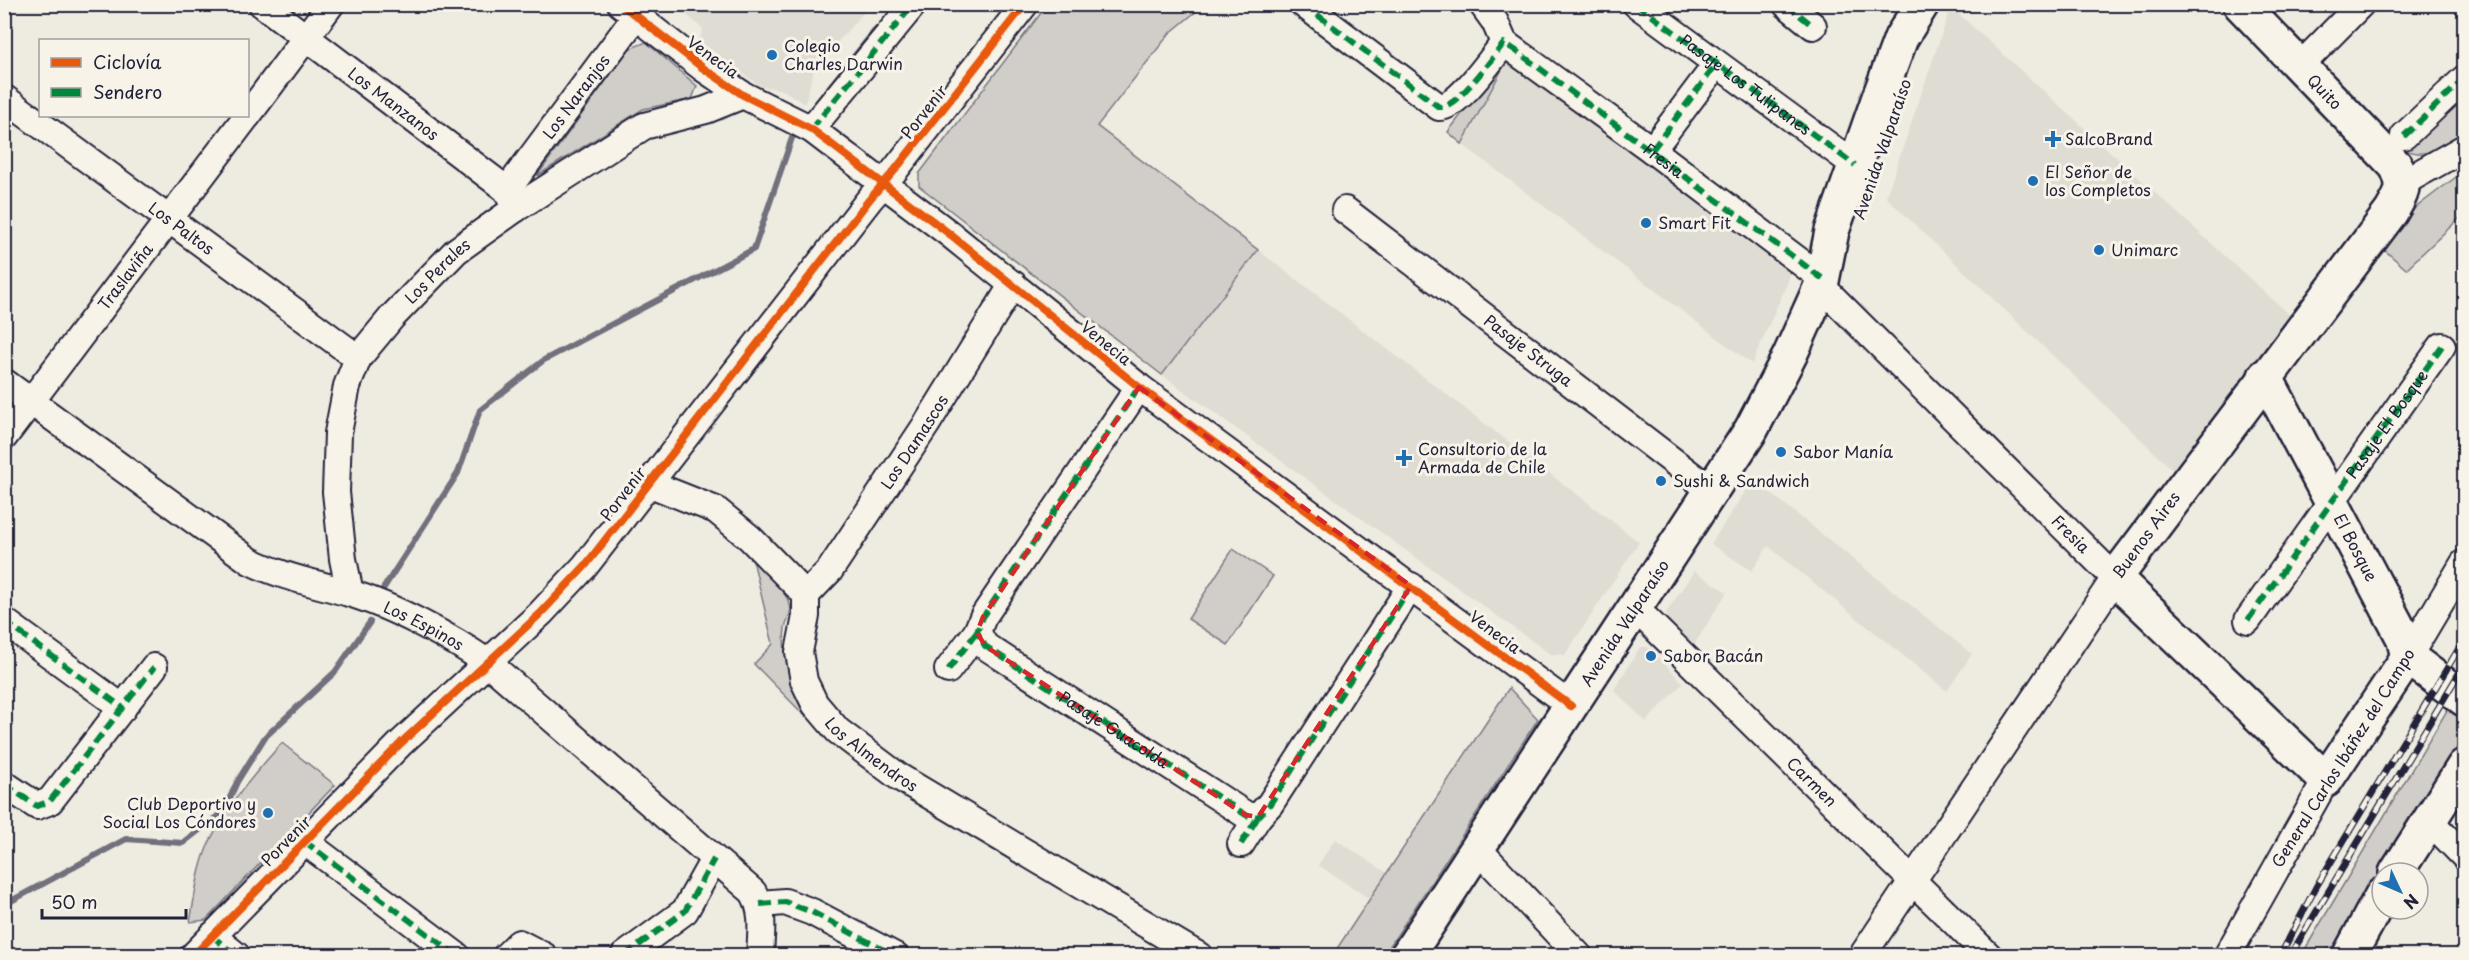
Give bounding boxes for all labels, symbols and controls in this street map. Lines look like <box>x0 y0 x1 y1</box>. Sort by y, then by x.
street label: Pasaje Los Tulipanes <box>1675 27 1817 140</box>
street label: Venecia <box>683 29 745 83</box>
place label: Colegio Charles Darwin <box>784 33 903 75</box>
legend <box>39 39 249 117</box>
text: Ciclovía <box>93 48 162 75</box>
marker: Colegio Charles Darwin <box>765 48 779 62</box>
street label: Los Naranjos <box>536 49 615 143</box>
street label: Los Manzanos <box>344 61 444 145</box>
street label: Quito <box>2302 68 2348 115</box>
street label: Avenida Valparaíso <box>1846 75 1916 222</box>
text: Sendero <box>93 78 162 105</box>
street label: Porvenir <box>894 79 953 144</box>
place label: SalcoBrand <box>2065 126 2153 150</box>
marker: SalcoBrand <box>2046 132 2060 146</box>
street label: Fresia <box>1639 136 1690 183</box>
place label: El Señor de los Completos <box>2045 159 2151 201</box>
marker: El Señor de los Completos <box>2026 174 2040 188</box>
street label: Los Paltos <box>144 195 220 260</box>
place label: Smart Fit <box>1658 210 1731 234</box>
marker: Smart Fit <box>1639 216 1653 230</box>
street label: Los Perales <box>398 232 475 309</box>
place label: Unimarc <box>2111 237 2178 261</box>
street label: Traslaviña <box>91 238 158 315</box>
marker: Unimarc <box>2092 243 2106 257</box>
street label: Pasaje Struga <box>1480 308 1579 391</box>
street label: Venecia <box>1076 314 1137 370</box>
street label: Pasaje El Bosque <box>2339 364 2433 483</box>
street label: Los Damascos <box>874 390 953 493</box>
place label: Consultorio de la Armada de Chile <box>1418 436 1547 478</box>
place label: Sabor Manía <box>1793 439 1893 463</box>
marker: Sabor Manía <box>1774 445 1788 459</box>
marker: Consultorio de la Armada de Chile <box>1395 449 1413 467</box>
street label: Porvenir <box>594 460 651 526</box>
place label: Sushi & Sandwich <box>1673 468 1810 492</box>
marker: Sushi & Sandwich <box>1654 474 1668 488</box>
street label: Buenos Aires <box>2105 486 2185 583</box>
street label: Fresia <box>2047 509 2096 558</box>
street label: El Bosque <box>2329 509 2384 585</box>
street label: Avenida Valparaíso <box>1574 554 1674 690</box>
street label: Los Espinos <box>380 594 469 656</box>
street label: Venecia <box>1465 604 1527 659</box>
place label: Sabor Bacán <box>1663 643 1763 667</box>
street label: General Carlos Ibáñez del Campo <box>2265 643 2420 872</box>
marker: Sabor Bacán <box>1644 649 1658 663</box>
street label: Pasaje Guacolda <box>1055 684 1175 773</box>
street label: Los Almendros <box>820 711 923 797</box>
street label: Carmen <box>1782 751 1843 811</box>
place label: Club Deportivo y Social Los Cóndores <box>102 791 256 833</box>
marker: Club Deportivo y Social Los Cóndores <box>261 806 275 820</box>
street label: Porvenir <box>255 809 316 871</box>
north arrow <box>2370 861 2430 921</box>
scale bar <box>42 882 186 920</box>
text: 50 m <box>51 888 98 915</box>
text: N <box>2398 889 2425 915</box>

